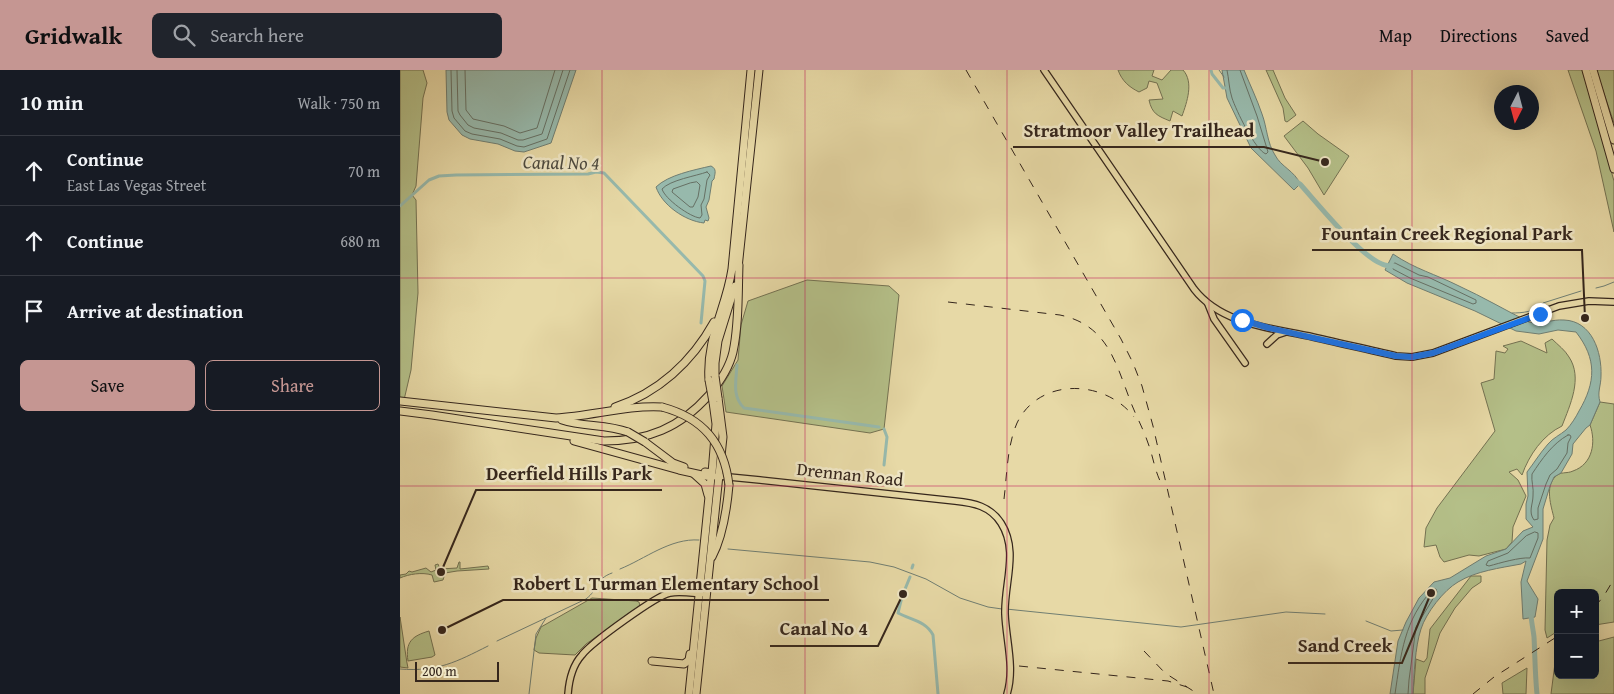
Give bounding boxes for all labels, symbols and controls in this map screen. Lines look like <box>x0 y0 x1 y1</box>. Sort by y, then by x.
search box <box>152 13 502 58</box>
text: Gridwalk <box>25 18 122 53</box>
icon: search <box>170 21 198 49</box>
text: Search here <box>210 21 304 49</box>
text: Map <box>1379 22 1412 49</box>
text: Directions <box>1440 22 1517 49</box>
text: Saved <box>1545 22 1589 49</box>
north arrow <box>1494 85 1539 130</box>
text: 10 min <box>20 87 83 118</box>
text: Walk · 750 m <box>297 91 380 115</box>
callout: Stratmoor Valley Trailhead <box>1013 113 1264 147</box>
text: Stratmoor Valley Trailhead <box>1024 116 1255 144</box>
text: Continue <box>67 145 144 173</box>
water label: Canal No 4 <box>523 147 599 177</box>
icon: ahead <box>20 157 48 185</box>
text: 70 m <box>348 159 380 183</box>
text: East Las Vegas Street <box>67 173 206 197</box>
callout: Fountain Creek Regional Park <box>1312 216 1582 250</box>
text: Fountain Creek Regional Park <box>1322 219 1573 247</box>
icon: ahead <box>20 227 48 255</box>
text: Continue <box>67 227 144 255</box>
text: 680 m <box>340 229 380 253</box>
icon: arrive <box>20 297 48 325</box>
text: Arrive at destination <box>67 297 243 325</box>
route end <box>1529 303 1552 326</box>
route start <box>1231 309 1254 332</box>
button: Save <box>20 360 195 411</box>
button: Share <box>205 360 380 411</box>
street label: Drennan Road <box>795 455 905 493</box>
callout: Deerfield Hills Park <box>476 456 662 490</box>
text: Deerfield Hills Park <box>486 459 652 487</box>
callout: Robert L Turman Elementary School <box>503 566 829 600</box>
text: Robert L Turman Elementary School <box>513 569 819 597</box>
map controls <box>1554 589 1599 679</box>
button: + <box>1554 589 1599 634</box>
callout: Canal No 4 <box>770 612 878 646</box>
text: Canal No 4 <box>780 614 868 642</box>
callout: Sand Creek <box>1288 629 1402 663</box>
text: Sand Creek <box>1298 631 1393 659</box>
button: − <box>1554 634 1599 679</box>
scale bar <box>415 659 499 682</box>
text: 200 m <box>422 661 457 681</box>

